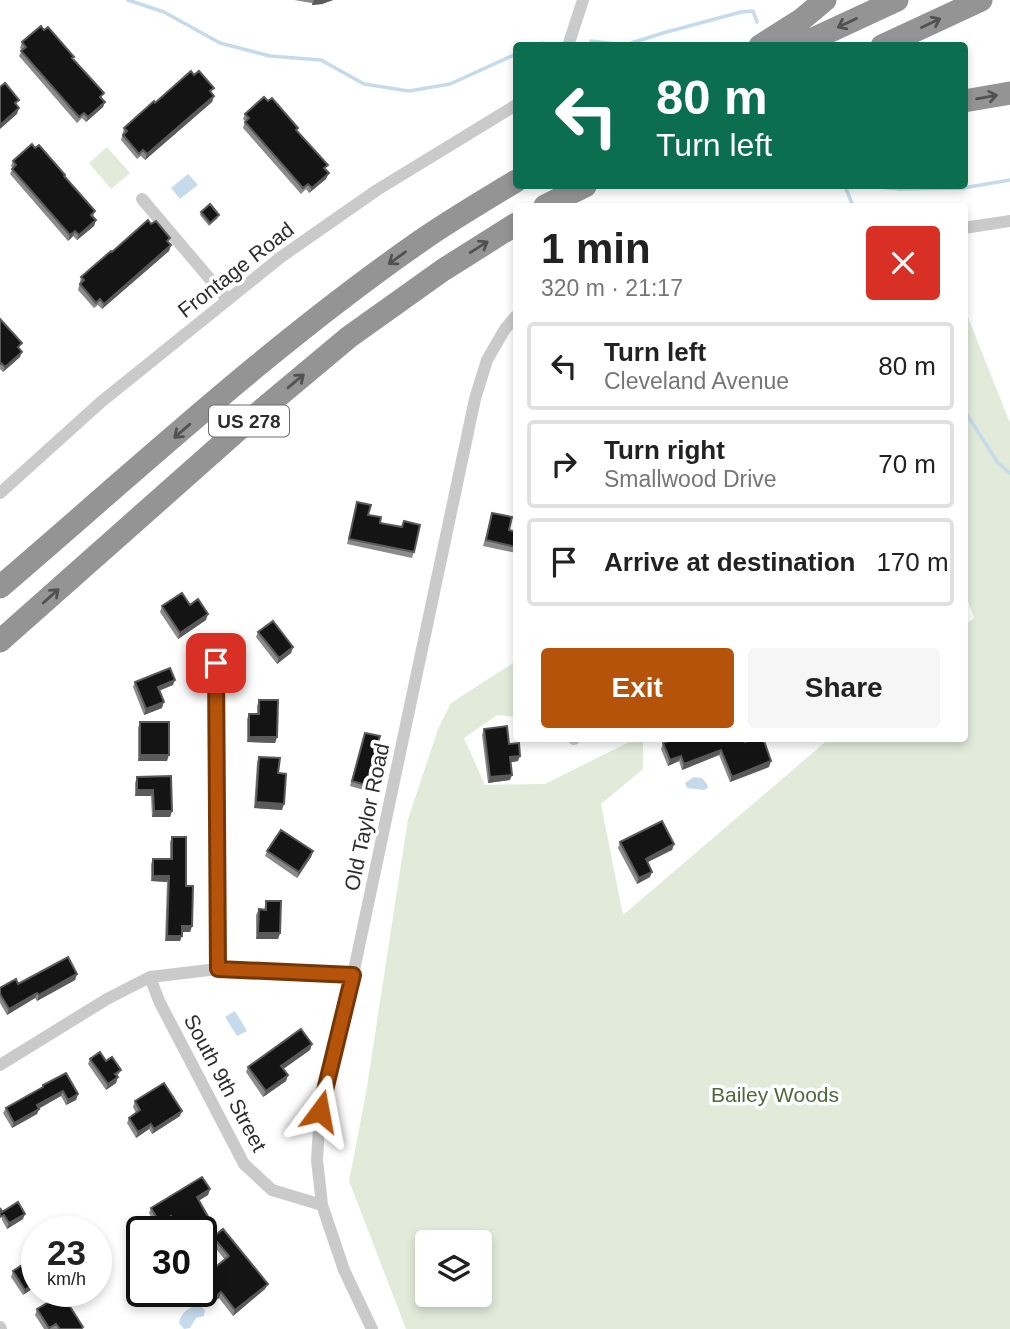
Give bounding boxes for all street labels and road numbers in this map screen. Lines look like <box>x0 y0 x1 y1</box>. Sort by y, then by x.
street label: Frontage Road <box>173 217 298 322</box>
road number: US 278 <box>209 406 289 436</box>
street label: Old Taylor Road <box>340 741 393 893</box>
street label: South 9th Street <box>180 1010 271 1155</box>

